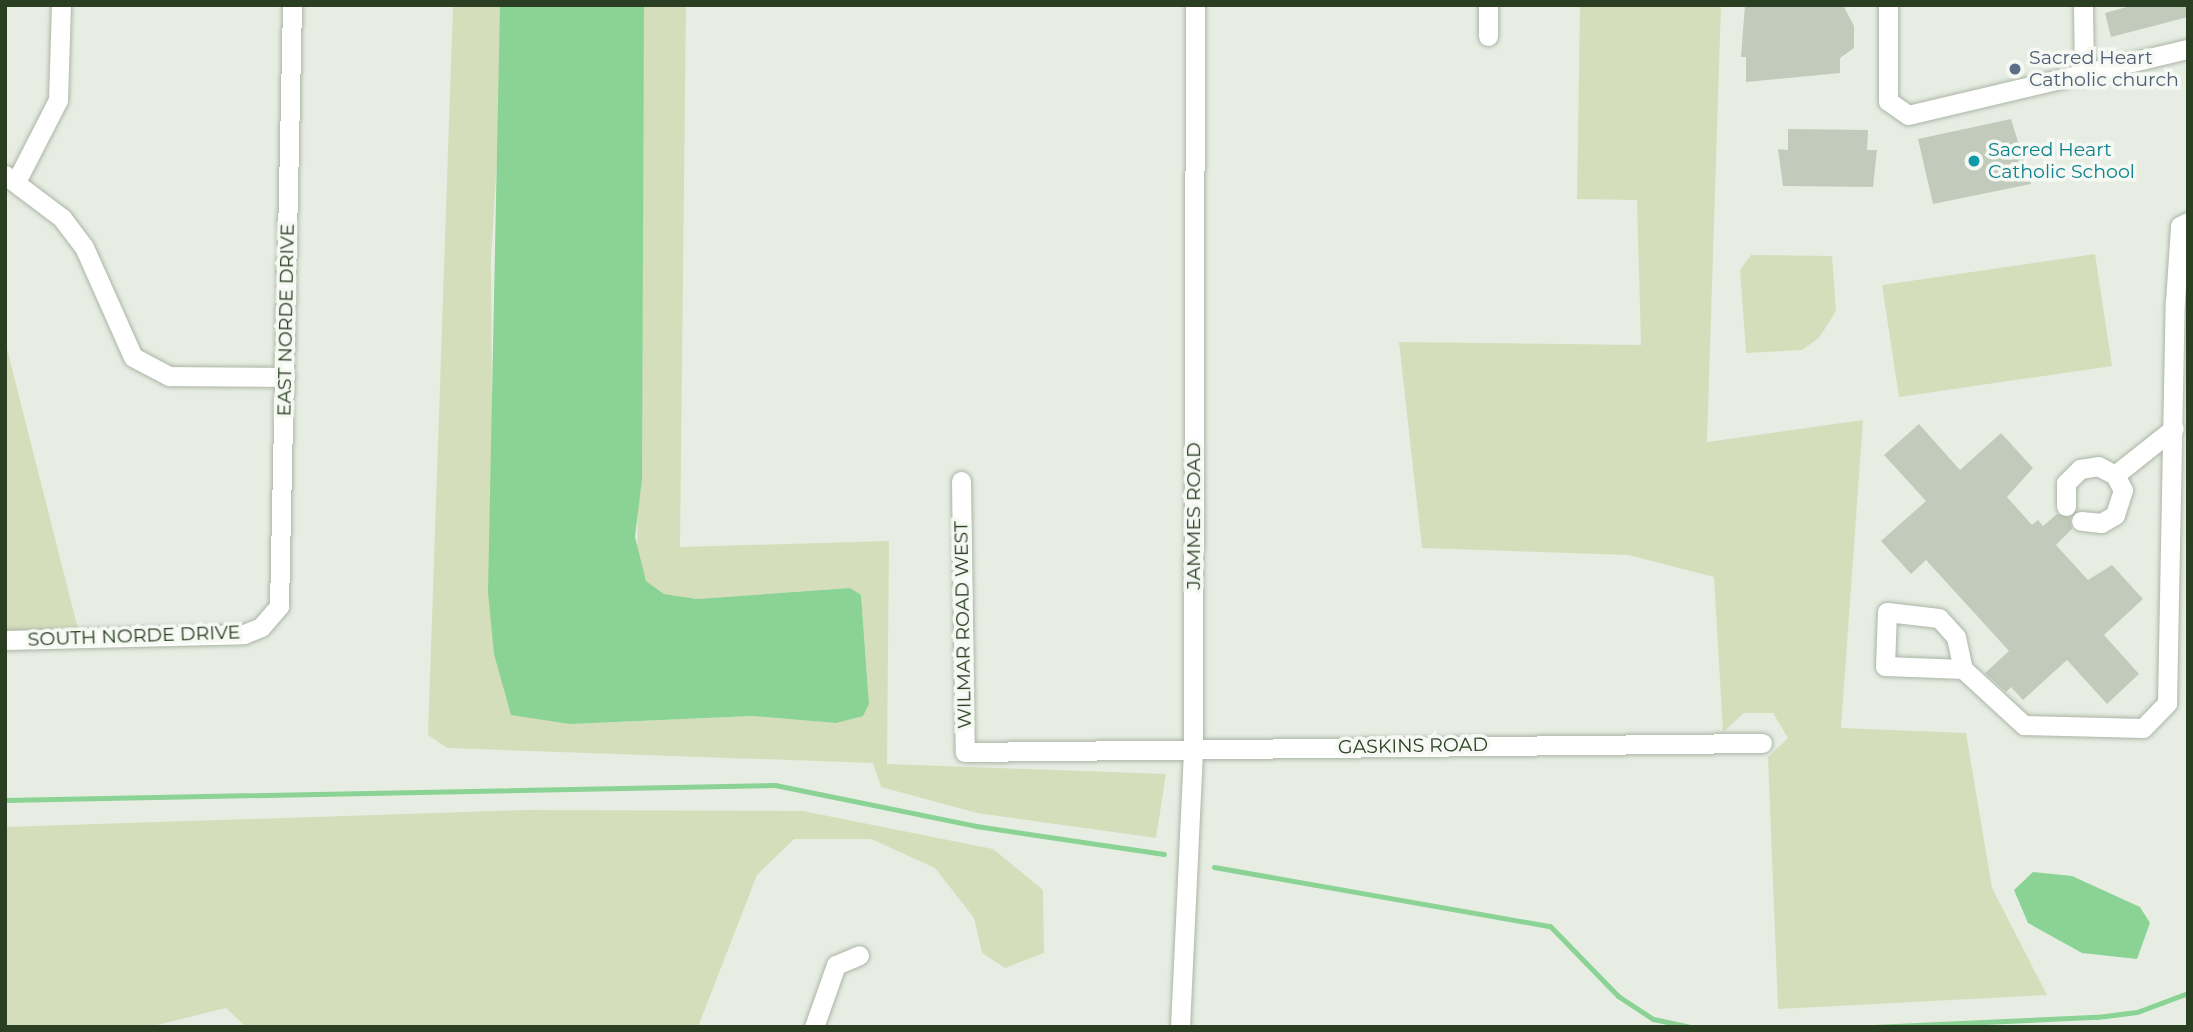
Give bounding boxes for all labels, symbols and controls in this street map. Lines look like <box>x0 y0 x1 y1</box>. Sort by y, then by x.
place label: Sacred Heart Catholic church <box>2029 47 2179 91</box>
marker: Sacred Heart Catholic church <box>2007 61 2023 77</box>
place label: Sacred Heart Catholic School <box>1988 139 2135 183</box>
marker: Sacred Heart Catholic School <box>1966 153 1982 169</box>
street label: EAST NORDE DRIVE <box>273 223 299 417</box>
street label: JAMMES ROAD <box>1183 442 1205 590</box>
street label: WILMAR ROAD WEST <box>950 521 976 729</box>
street label: SOUTH NORDE DRIVE <box>27 621 241 651</box>
street label: GASKINS ROAD <box>1338 733 1488 759</box>

